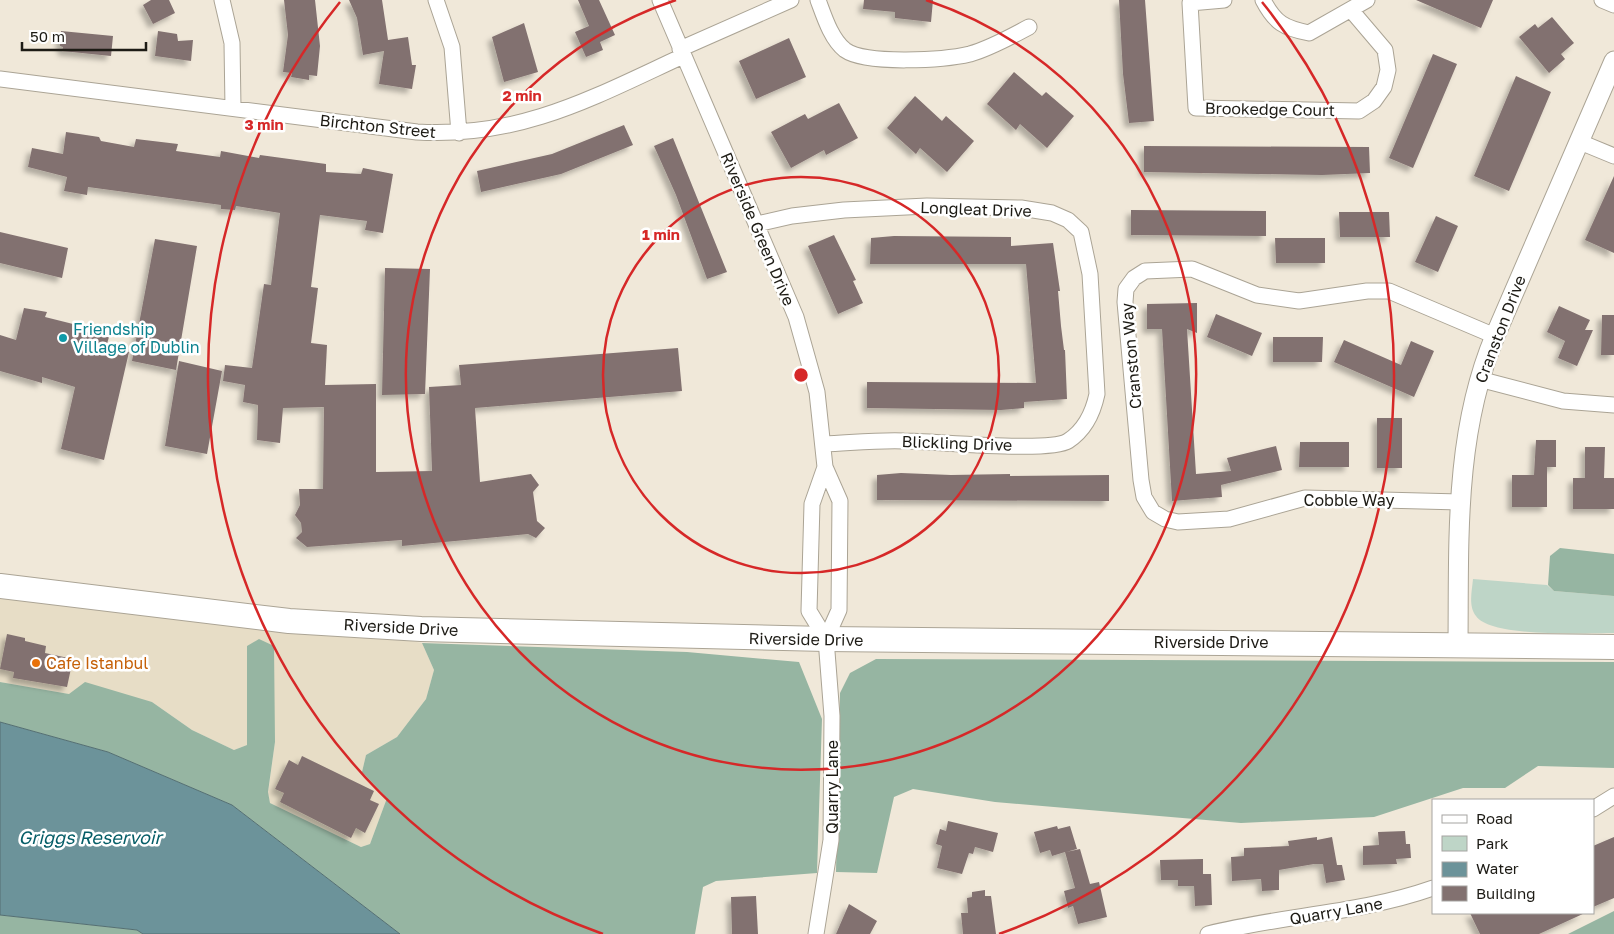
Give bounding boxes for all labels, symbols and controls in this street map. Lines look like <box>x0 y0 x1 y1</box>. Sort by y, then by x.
scale bar <box>22 20 146 52</box>
text: 50 m <box>30 27 65 45</box>
text: 2 min <box>502 86 542 104</box>
street label: Brookedge Court <box>1205 98 1335 120</box>
street label: Birchton Street <box>319 110 437 142</box>
text: 3 min <box>244 115 284 133</box>
street label: Riverside Green Drive <box>717 149 799 309</box>
street label: Longleat Drive <box>920 197 1032 221</box>
text: 1 min <box>642 225 680 243</box>
street label: Cranston Drive <box>1470 272 1530 386</box>
street label: Cranston Way <box>1116 302 1146 410</box>
place label: Friendship Village of Dublin <box>73 319 200 357</box>
marker: Friendship Village of Dublin <box>57 332 69 344</box>
centre of rings <box>792 366 810 384</box>
street label: Blickling Drive <box>901 431 1013 455</box>
street label: Cobble Way <box>1304 490 1394 510</box>
street label: Riverside Drive <box>343 614 459 640</box>
street label: Riverside Drive <box>748 628 864 650</box>
street label: Riverside Drive <box>1154 632 1268 652</box>
place label: Cafe Istanbul <box>46 653 148 673</box>
marker: Cafe Istanbul <box>30 657 42 669</box>
street label: Quarry Lane <box>822 740 842 834</box>
legend <box>1432 799 1594 914</box>
text: Road <box>1476 809 1513 827</box>
water label: Griggs Reservoir <box>18 826 165 848</box>
text: Park <box>1476 834 1509 852</box>
text: Water <box>1476 859 1519 877</box>
text: Building <box>1476 884 1536 902</box>
street label: Quarry Lane <box>1288 893 1384 929</box>

